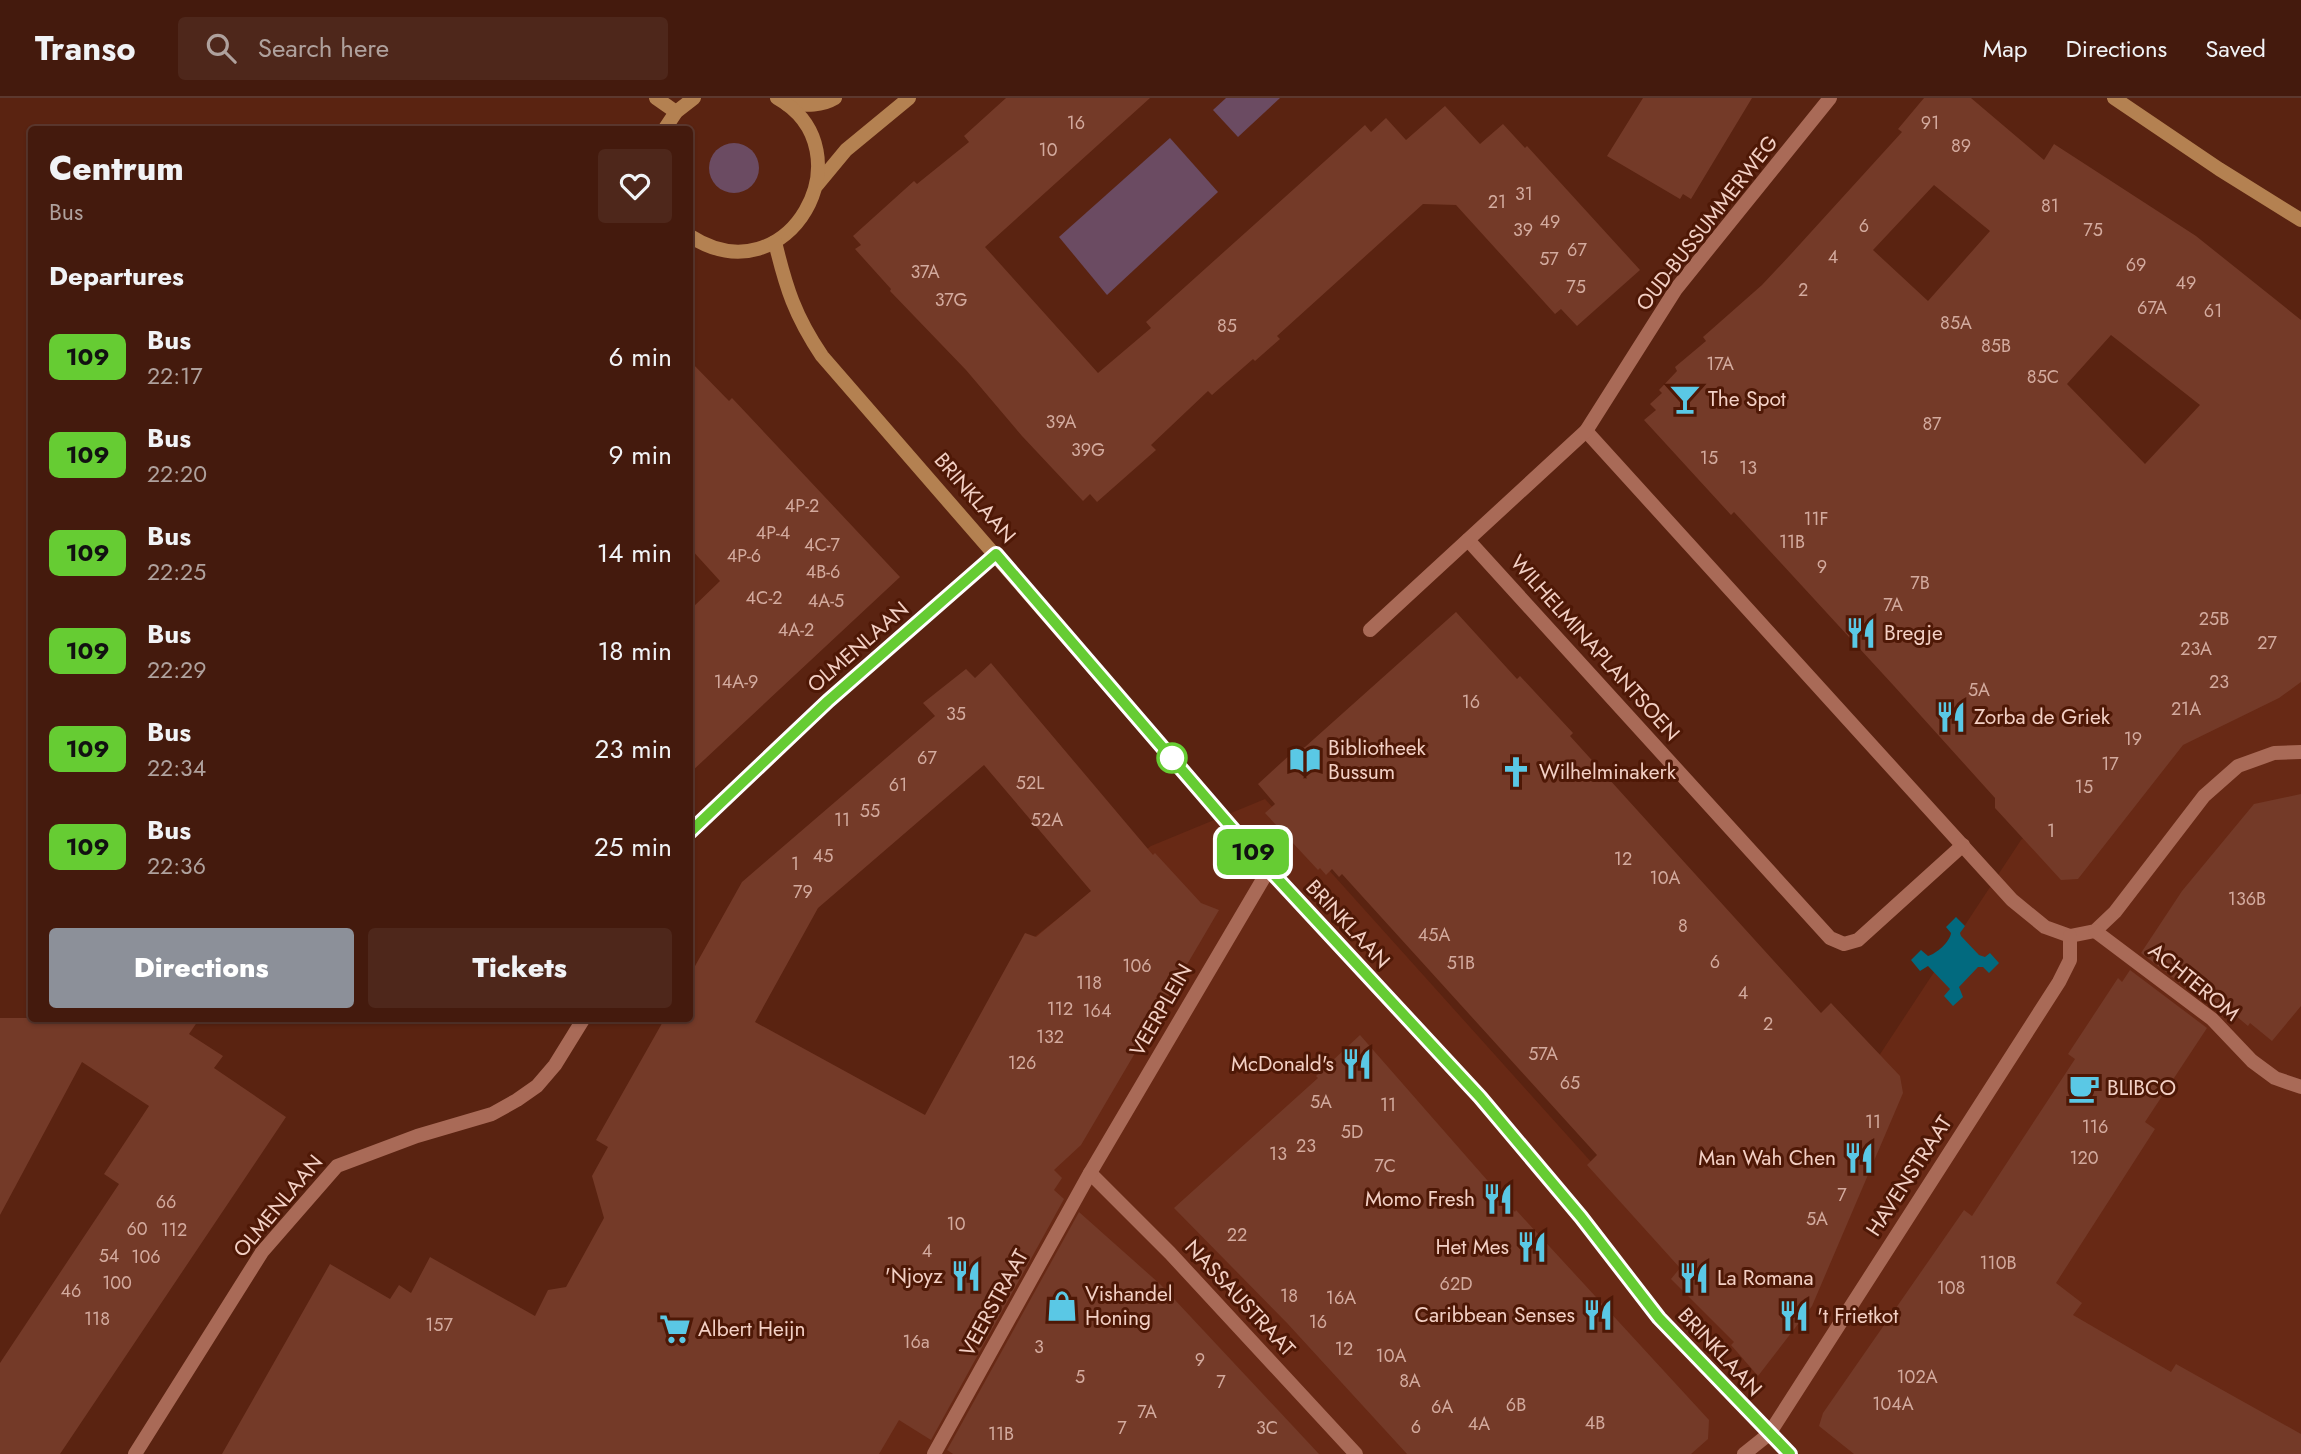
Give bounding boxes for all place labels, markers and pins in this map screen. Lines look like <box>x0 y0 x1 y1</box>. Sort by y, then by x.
bar icon: The Spot <box>1668 382 1702 416</box>
place label: The Spot <box>1708 384 1786 414</box>
restaurant icon: Bregje <box>1844 616 1878 650</box>
place label: Bregje <box>1884 618 1943 648</box>
restaurant icon: Zorba de Griek <box>1934 700 1968 734</box>
place label: Zorba de Griek <box>1974 702 2111 732</box>
place label: Bibliotheek Bussum <box>1328 733 1427 787</box>
unlabelled marker <box>1157 743 1187 773</box>
library icon: Bibliotheek Bussum <box>1288 743 1322 777</box>
church icon: Wilhelminakerk <box>1499 755 1533 789</box>
place label: Wilhelminakerk <box>1539 757 1677 787</box>
restaurant icon: McDonald's <box>1340 1047 1374 1081</box>
place label: McDonald's <box>1231 1049 1334 1079</box>
cafe icon: BLIBCO <box>2067 1071 2101 1105</box>
place label: BLIBCO <box>2107 1073 2176 1103</box>
restaurant icon: Man Wah Chen <box>1842 1141 1876 1175</box>
place label: Man Wah Chen <box>1698 1143 1836 1173</box>
restaurant icon: Momo Fresh <box>1481 1182 1515 1216</box>
place label: Momo Fresh <box>1365 1184 1475 1214</box>
restaurant icon: Het Mes <box>1515 1230 1549 1264</box>
place label: Het Mes <box>1436 1232 1509 1262</box>
restaurant icon: 'Njoyz <box>949 1259 983 1293</box>
place label: 'Njoyz <box>885 1261 943 1291</box>
restaurant icon: La Romana <box>1677 1261 1711 1295</box>
place label: La Romana <box>1717 1263 1814 1293</box>
place label: Vishandel Honing <box>1085 1279 1173 1333</box>
shop icon: Vishandel Honing <box>1045 1289 1079 1323</box>
restaurant icon: Caribbean Senses <box>1581 1298 1615 1332</box>
restaurant icon: 't Frietkot <box>1777 1299 1811 1333</box>
place label: Caribbean Senses <box>1415 1300 1575 1330</box>
place label: 't Frietkot <box>1817 1301 1898 1331</box>
supermarket icon: Albert Heijn <box>658 1312 692 1346</box>
place label: Albert Heijn <box>698 1314 806 1344</box>

